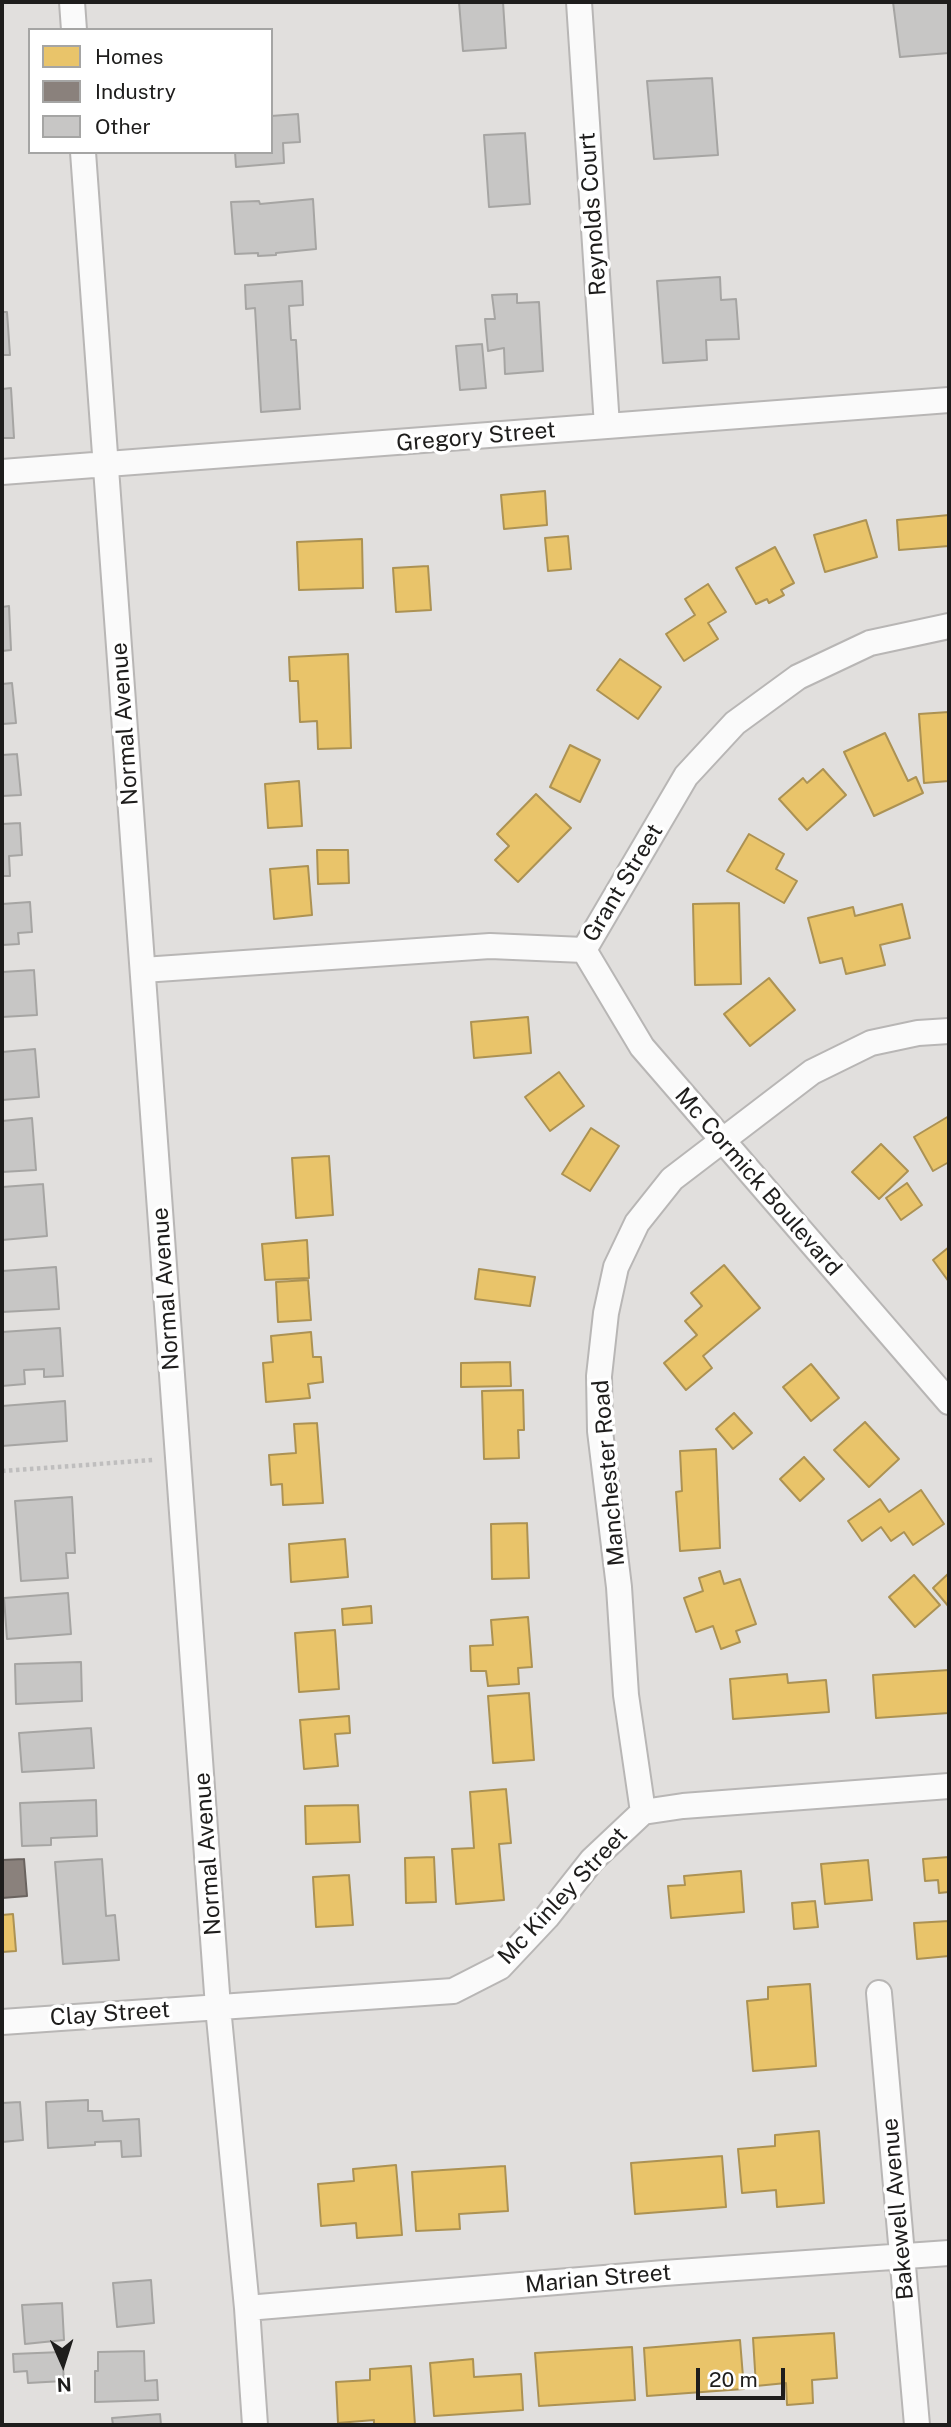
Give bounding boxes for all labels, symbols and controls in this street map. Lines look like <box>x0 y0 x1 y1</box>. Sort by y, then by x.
legend <box>28 28 273 154</box>
text: Homes <box>95 44 163 69</box>
text: Industry <box>95 79 176 104</box>
text: Other <box>95 114 151 139</box>
street label: Reynolds Court <box>574 131 612 297</box>
street label: Gregory Street <box>395 416 557 458</box>
street label: Normal Avenue <box>106 642 144 806</box>
street label: Grant Street <box>577 819 669 947</box>
street label: Mc Cormick Boulevard <box>669 1082 847 1282</box>
street label: Normal Avenue <box>147 1207 185 1371</box>
street label: Manchester Road <box>587 1379 631 1567</box>
street label: Normal Avenue <box>189 1772 227 1936</box>
street label: Mc Kinley Street <box>492 1822 634 1970</box>
street label: Clay Street <box>49 1996 171 2032</box>
street label: Bakewell Avenue <box>876 2117 920 2301</box>
street label: Marian Street <box>524 2259 672 2299</box>
north arrow <box>28 2329 98 2399</box>
scale bar <box>699 2354 788 2398</box>
text: 20 m <box>709 2367 758 2392</box>
text: N <box>56 2374 72 2396</box>

